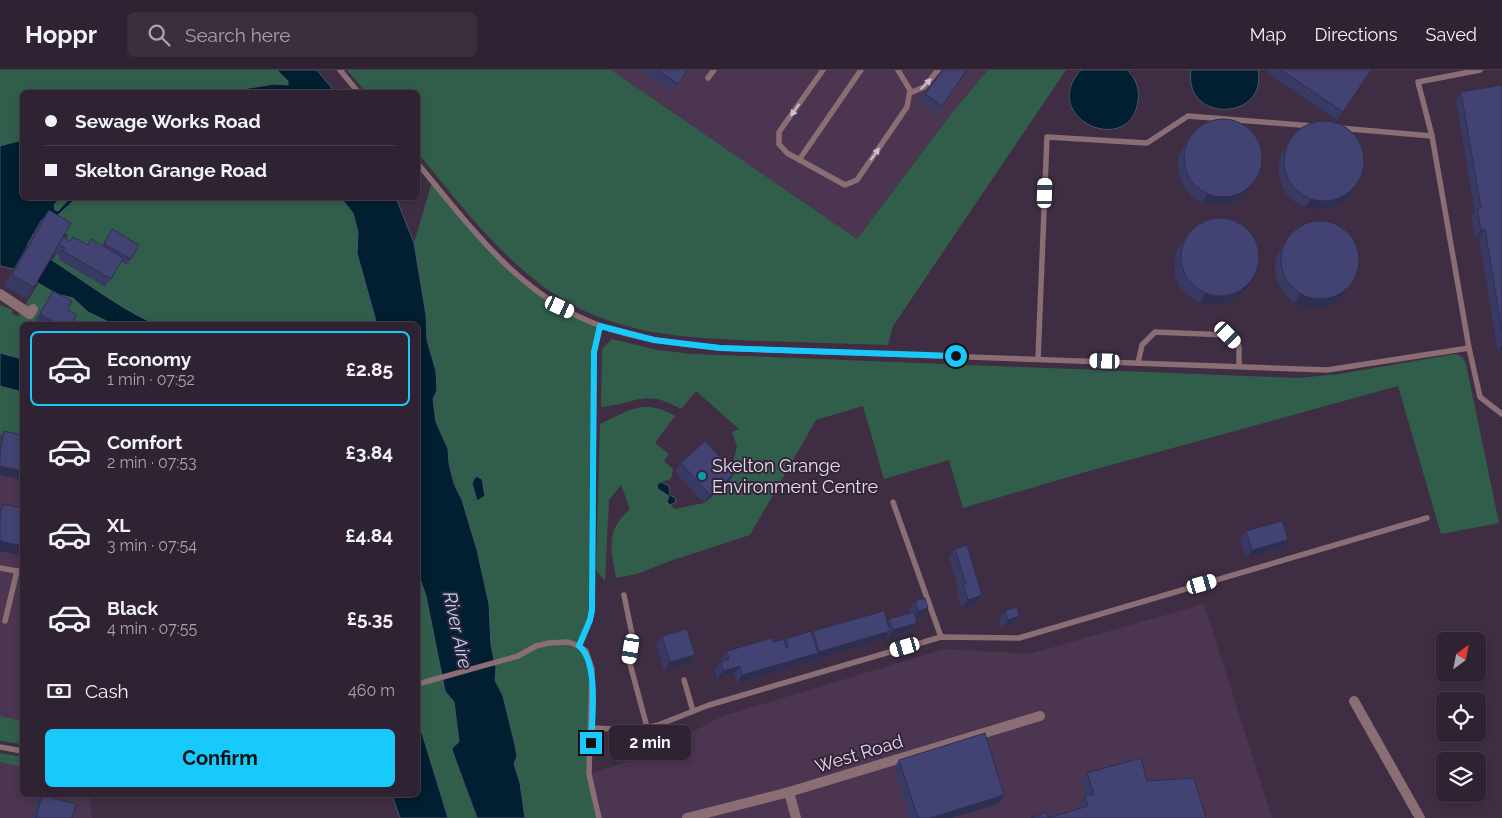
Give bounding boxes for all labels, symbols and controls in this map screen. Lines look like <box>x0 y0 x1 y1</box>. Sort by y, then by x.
search box <box>127 12 477 57</box>
text: Hoppr <box>25 20 97 49</box>
icon: search <box>145 21 173 49</box>
text: Search here <box>185 24 290 46</box>
text: Map <box>1250 24 1286 45</box>
text: Directions <box>1314 24 1398 45</box>
text: Saved <box>1426 24 1477 45</box>
one-way arrow <box>919 78 931 90</box>
one-way arrow <box>790 103 800 117</box>
text: Sewage Works Road <box>75 110 261 132</box>
one-way arrow <box>870 147 880 161</box>
text: Skelton Grange Road <box>75 159 267 181</box>
car <box>1036 178 1053 208</box>
car <box>543 294 576 320</box>
car <box>1212 319 1243 351</box>
route start <box>945 345 967 367</box>
icon: car <box>47 346 92 391</box>
text: Economy <box>107 348 191 370</box>
car <box>1089 353 1120 369</box>
text: £2.85 <box>346 358 393 380</box>
text: 1 min · 07:52 <box>107 370 195 389</box>
icon: car <box>47 429 92 474</box>
text: Comfort <box>107 431 182 453</box>
text: £3.84 <box>345 441 393 463</box>
text: 2 min · 07:53 <box>107 453 197 472</box>
place label: Skelton Grange Environment Centre <box>712 455 878 497</box>
marker: Skelton Grange Environment Centre <box>696 470 708 482</box>
icon: car <box>47 512 92 557</box>
text: XL <box>107 514 130 536</box>
text: £4.84 <box>345 524 393 546</box>
text: 3 min · 07:54 <box>107 536 197 555</box>
car <box>1185 573 1218 595</box>
water label: River Aire <box>439 589 477 671</box>
icon: car <box>47 595 92 640</box>
text: Black <box>107 597 158 619</box>
text: £5.35 <box>347 607 393 629</box>
text: 4 min · 07:55 <box>107 619 197 638</box>
north arrow <box>1436 632 1486 682</box>
map controls <box>1436 632 1486 802</box>
car <box>621 633 640 665</box>
car <box>888 636 921 658</box>
icon: cash <box>45 677 73 705</box>
text: Cash <box>85 680 129 702</box>
text: 460 m <box>348 681 395 700</box>
button: locate <box>1436 692 1486 742</box>
callout: 2 min <box>608 726 691 760</box>
button: Confirm <box>45 729 395 787</box>
street label: West Road <box>812 730 905 777</box>
route end <box>580 732 602 754</box>
text: 2 min <box>629 733 671 752</box>
button: layers <box>1436 752 1486 802</box>

